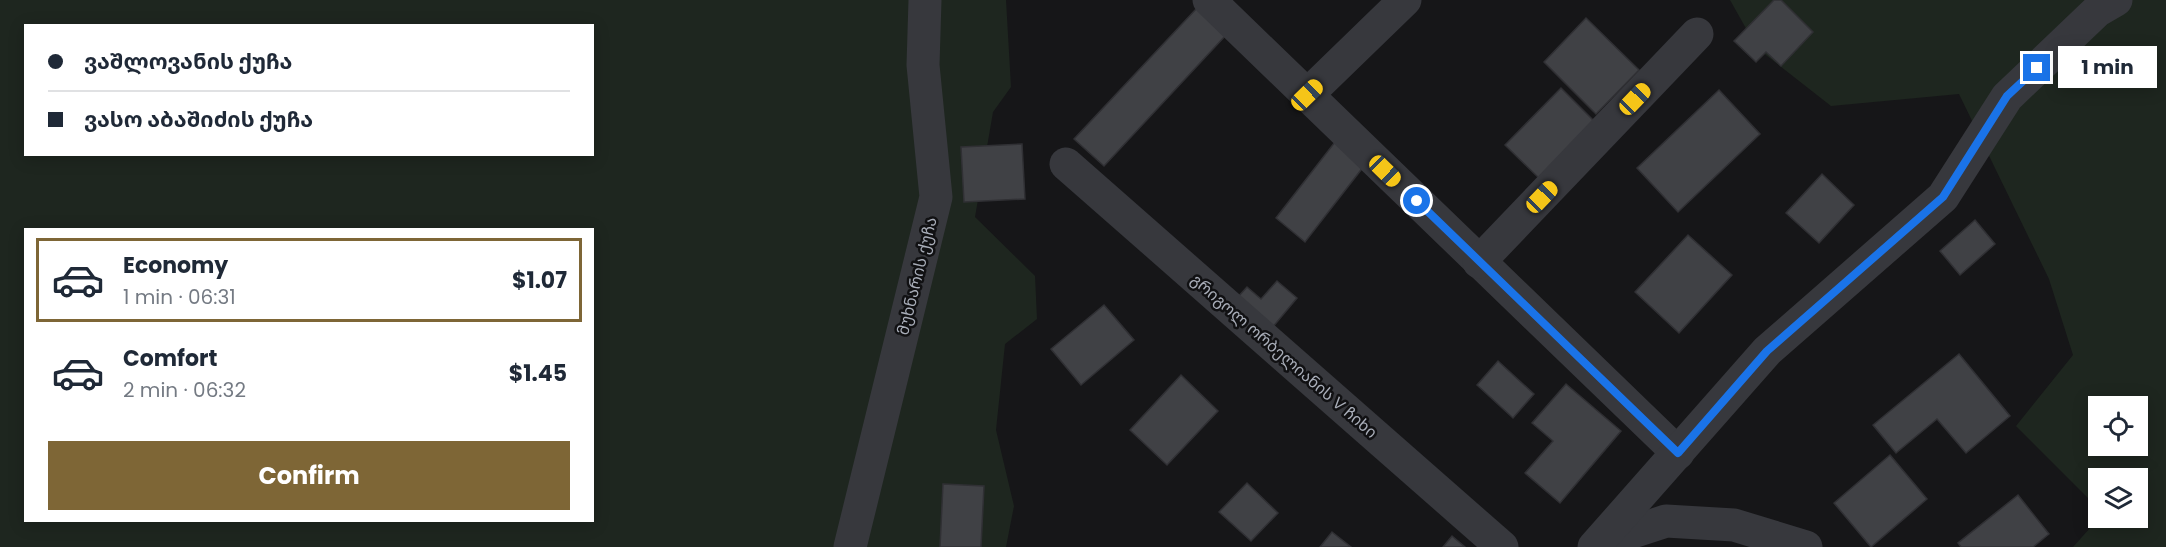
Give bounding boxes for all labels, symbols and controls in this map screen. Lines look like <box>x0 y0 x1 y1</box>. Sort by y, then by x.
text: ვაშლოვანის ქუჩა <box>84 46 292 77</box>
callout: 1 min <box>2058 47 2157 89</box>
text: 1 min <box>2081 53 2134 81</box>
route end <box>2023 54 2050 81</box>
car <box>1288 76 1326 114</box>
car <box>1616 80 1654 118</box>
text: ვასო აბაშიძის ქუჩა <box>84 104 313 135</box>
car <box>1366 152 1404 190</box>
car <box>1523 178 1561 216</box>
route start <box>1403 187 1430 214</box>
street label: მუხნარის ქუჩა <box>891 215 943 337</box>
text: Economy <box>123 250 228 281</box>
icon: car <box>51 253 105 307</box>
text: $1.07 <box>512 265 567 296</box>
street label: გრიგოლ ორბელიანის V ჩიხი <box>1186 268 1382 444</box>
text: 1 min · 06:31 <box>123 283 236 311</box>
text: Comfort <box>123 343 217 374</box>
icon: car <box>51 346 105 400</box>
text: $1.45 <box>509 358 567 389</box>
text: 2 min · 06:32 <box>123 376 246 404</box>
map controls <box>2088 396 2148 528</box>
button: locate <box>2088 396 2148 456</box>
button: Confirm <box>48 441 570 510</box>
button: layers <box>2088 468 2148 528</box>

